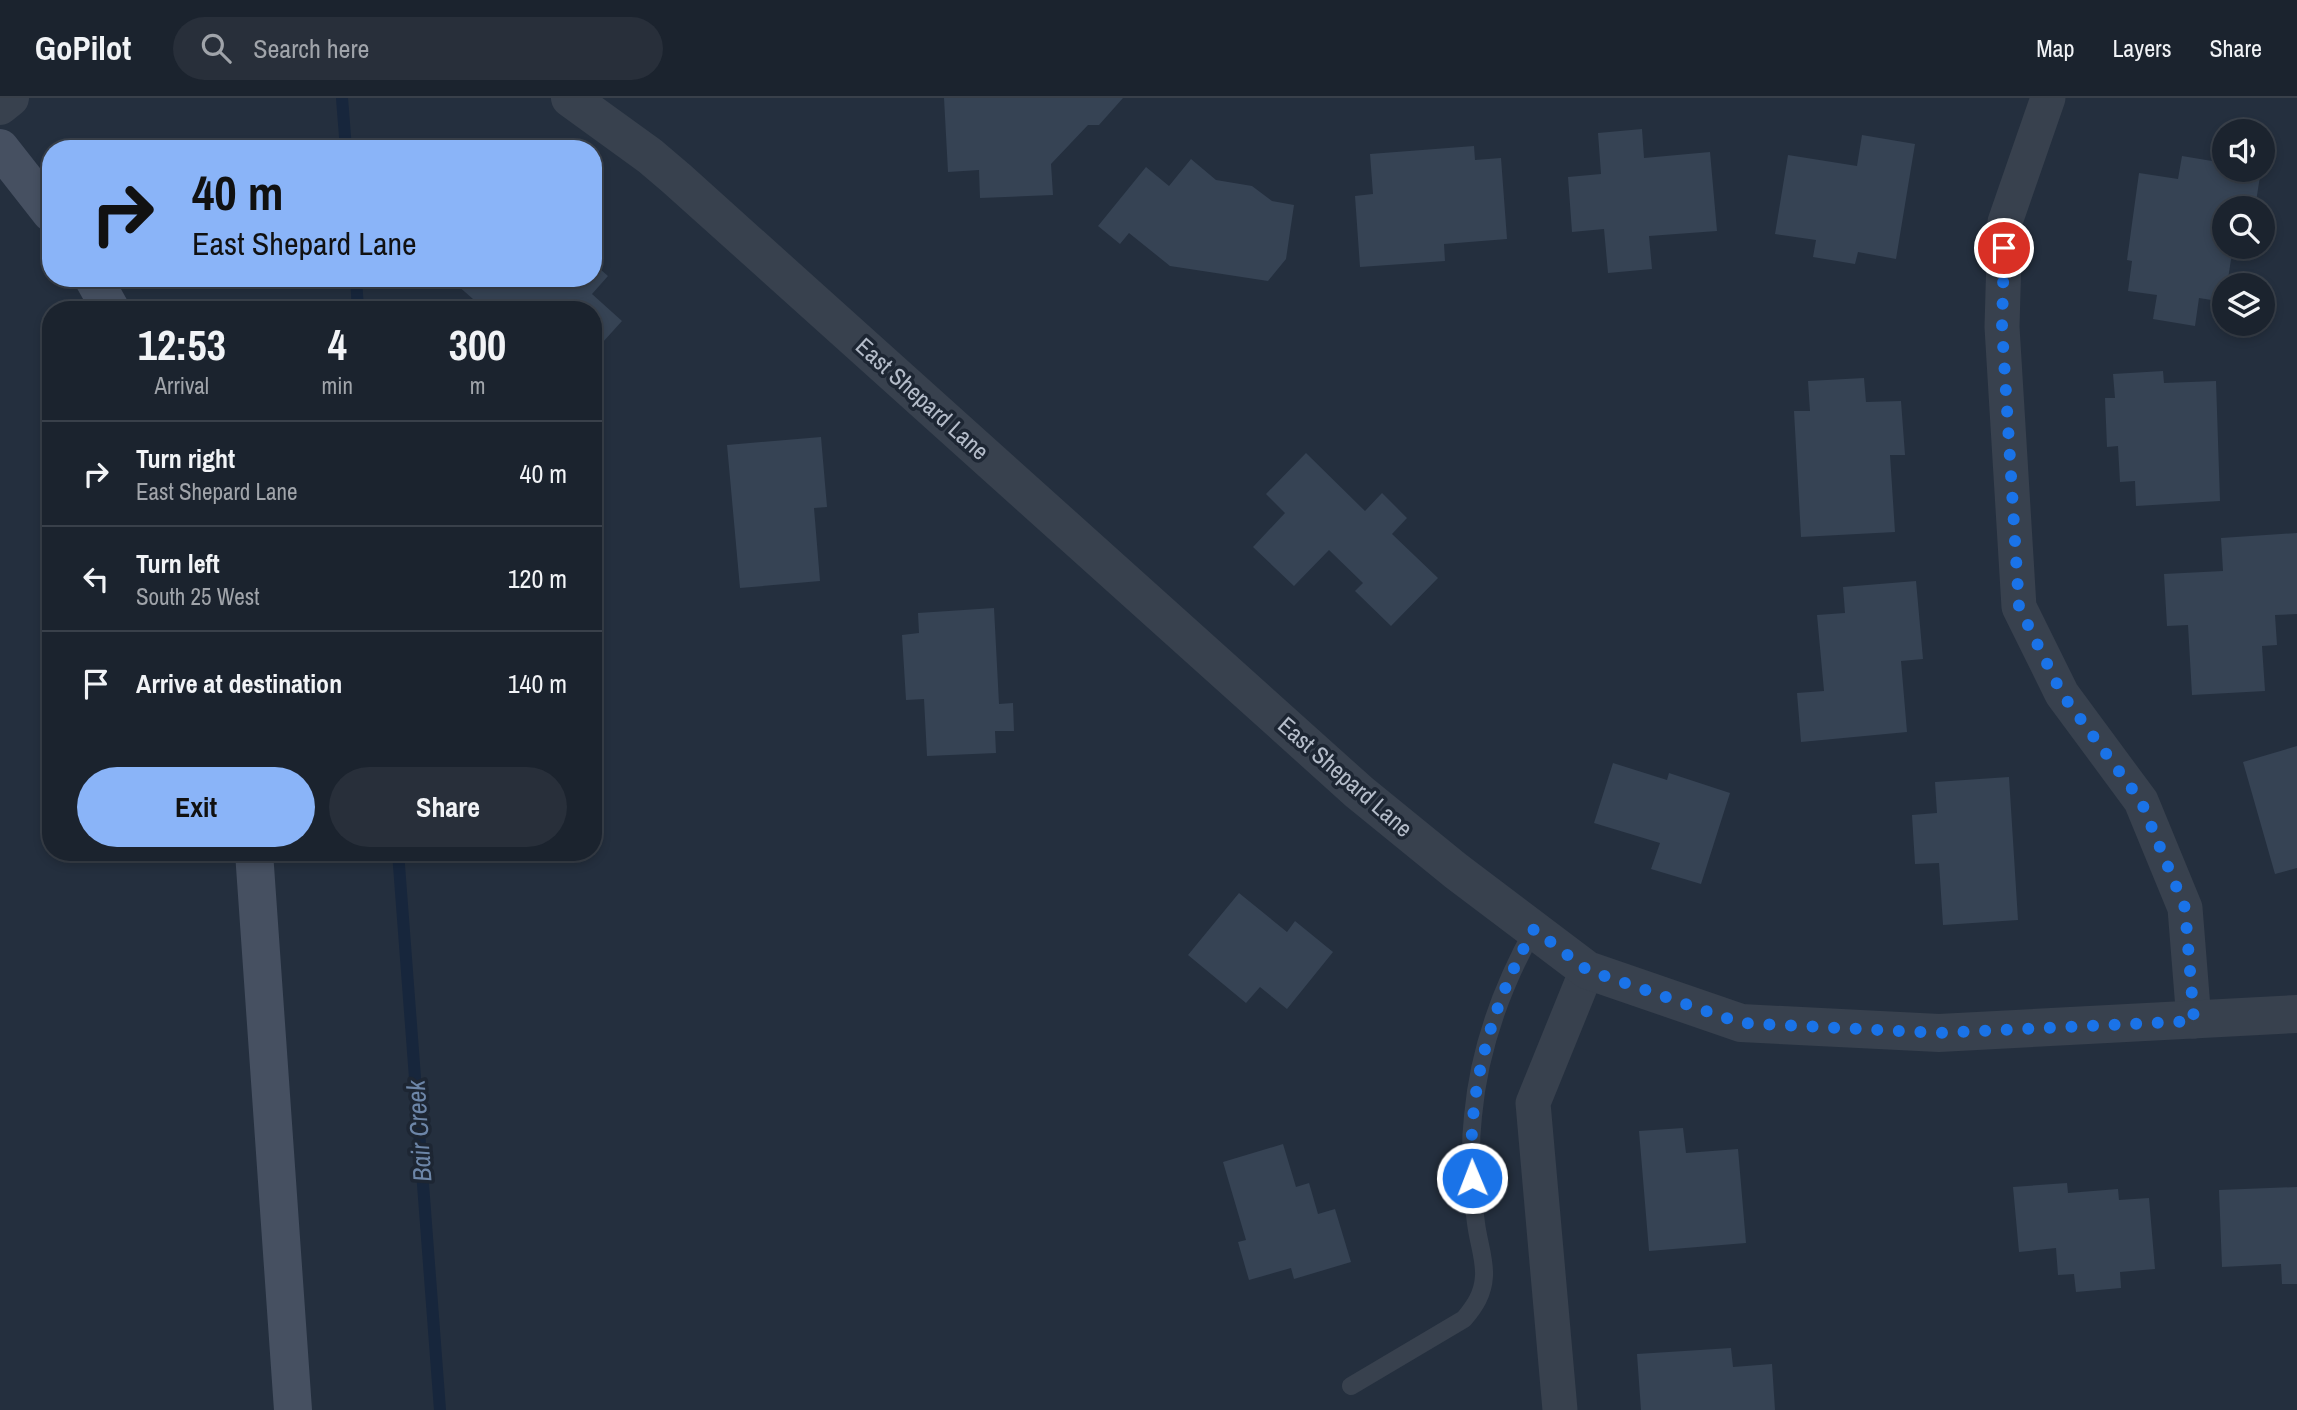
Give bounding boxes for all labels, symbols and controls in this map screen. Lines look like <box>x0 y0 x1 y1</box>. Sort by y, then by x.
search box <box>173 17 663 80</box>
text: GoPilot <box>35 26 131 70</box>
icon: search <box>197 29 235 67</box>
text: Search here <box>253 31 369 66</box>
text: Map <box>2036 32 2074 64</box>
text: Layers <box>2112 32 2171 64</box>
text: Share <box>2209 32 2262 64</box>
map controls <box>2212 119 2275 336</box>
button: sound <box>2212 119 2275 182</box>
text: 40 m <box>192 159 284 225</box>
icon: right <box>77 168 168 259</box>
button: search <box>2212 196 2275 259</box>
pin <box>1974 218 2034 278</box>
text: East Shepard Lane <box>192 222 417 265</box>
icon: arrive <box>1985 229 2023 267</box>
button: layers <box>2212 273 2275 336</box>
text: 12:53 <box>138 317 226 373</box>
text: 4 <box>328 317 347 373</box>
text: 300 <box>449 317 506 373</box>
street label: East Shepard Lane <box>849 330 996 467</box>
text: Arrival <box>155 370 209 401</box>
text: min <box>322 370 353 401</box>
text: m <box>470 370 485 401</box>
text: Turn right <box>136 441 235 476</box>
icon: right <box>77 455 115 493</box>
text: 40 m <box>520 456 567 491</box>
text: East Shepard Lane <box>136 476 297 507</box>
text: Turn left <box>136 546 220 581</box>
icon: left <box>77 560 115 598</box>
text: 120 m <box>508 561 567 596</box>
text: South 25 West <box>136 581 259 612</box>
icon: arrive <box>77 665 115 703</box>
text: Arrive at destination <box>136 666 342 701</box>
text: 140 m <box>508 666 567 701</box>
street label: East Shepard Lane <box>1272 709 1420 844</box>
button: Exit <box>77 767 315 847</box>
button: Share <box>329 767 567 847</box>
water label: Bair Creek <box>397 1078 440 1183</box>
position arrow <box>1435 1141 1509 1215</box>

